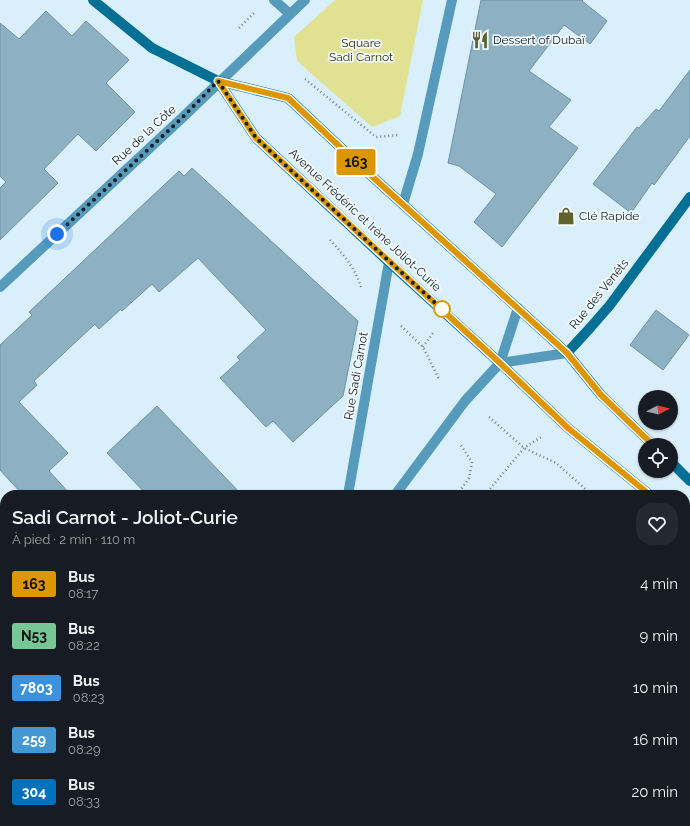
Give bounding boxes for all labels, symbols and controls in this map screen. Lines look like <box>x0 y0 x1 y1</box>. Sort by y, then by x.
restaurant icon: Dessert of Dubaï <box>470 30 490 50</box>
place label: Dessert of Dubaï <box>493 33 585 47</box>
park label: Square Sadi Carnot <box>329 36 393 64</box>
street label: Rue de la Côte <box>109 102 179 168</box>
street label: Avenue Frédéric et Irène Joliot-Curie <box>286 146 444 294</box>
line badge: 163 <box>333 149 379 175</box>
text: 163 <box>344 154 368 170</box>
shop icon: Clé Rapide <box>556 206 576 226</box>
place label: Clé Rapide <box>579 209 639 223</box>
your location <box>47 224 67 244</box>
street label: Rue des Venêts <box>566 256 632 332</box>
unlabelled marker <box>433 300 451 318</box>
street label: Rue Sadi Carnot <box>341 331 371 421</box>
north arrow <box>638 390 678 430</box>
map controls <box>638 390 678 478</box>
button: locate <box>638 438 678 478</box>
button: heart <box>636 503 678 545</box>
text: Sadi Carnot - Joliot-Curie <box>12 506 238 528</box>
text: À pied · 2 min · 110 m <box>12 532 135 547</box>
text: Bus <box>68 568 95 586</box>
text: 4 min <box>640 575 678 593</box>
text: 163 <box>22 576 46 592</box>
text: 08:17 <box>68 586 99 601</box>
text: Bus <box>68 620 95 638</box>
text: 9 min <box>640 627 678 645</box>
text: N53 <box>21 628 47 644</box>
text: 08:22 <box>68 638 100 653</box>
text: Bus <box>73 672 100 690</box>
text: 10 min <box>633 679 678 697</box>
text: 7803 <box>20 680 53 696</box>
text: 08:23 <box>73 690 105 705</box>
text: Bus <box>68 724 95 742</box>
text: 16 min <box>633 731 678 749</box>
text: 259 <box>22 732 46 748</box>
text: 08:29 <box>68 742 101 757</box>
text: Bus <box>68 776 95 794</box>
text: 20 min <box>631 783 678 801</box>
text: 304 <box>22 784 46 800</box>
text: 08:33 <box>68 794 100 809</box>

